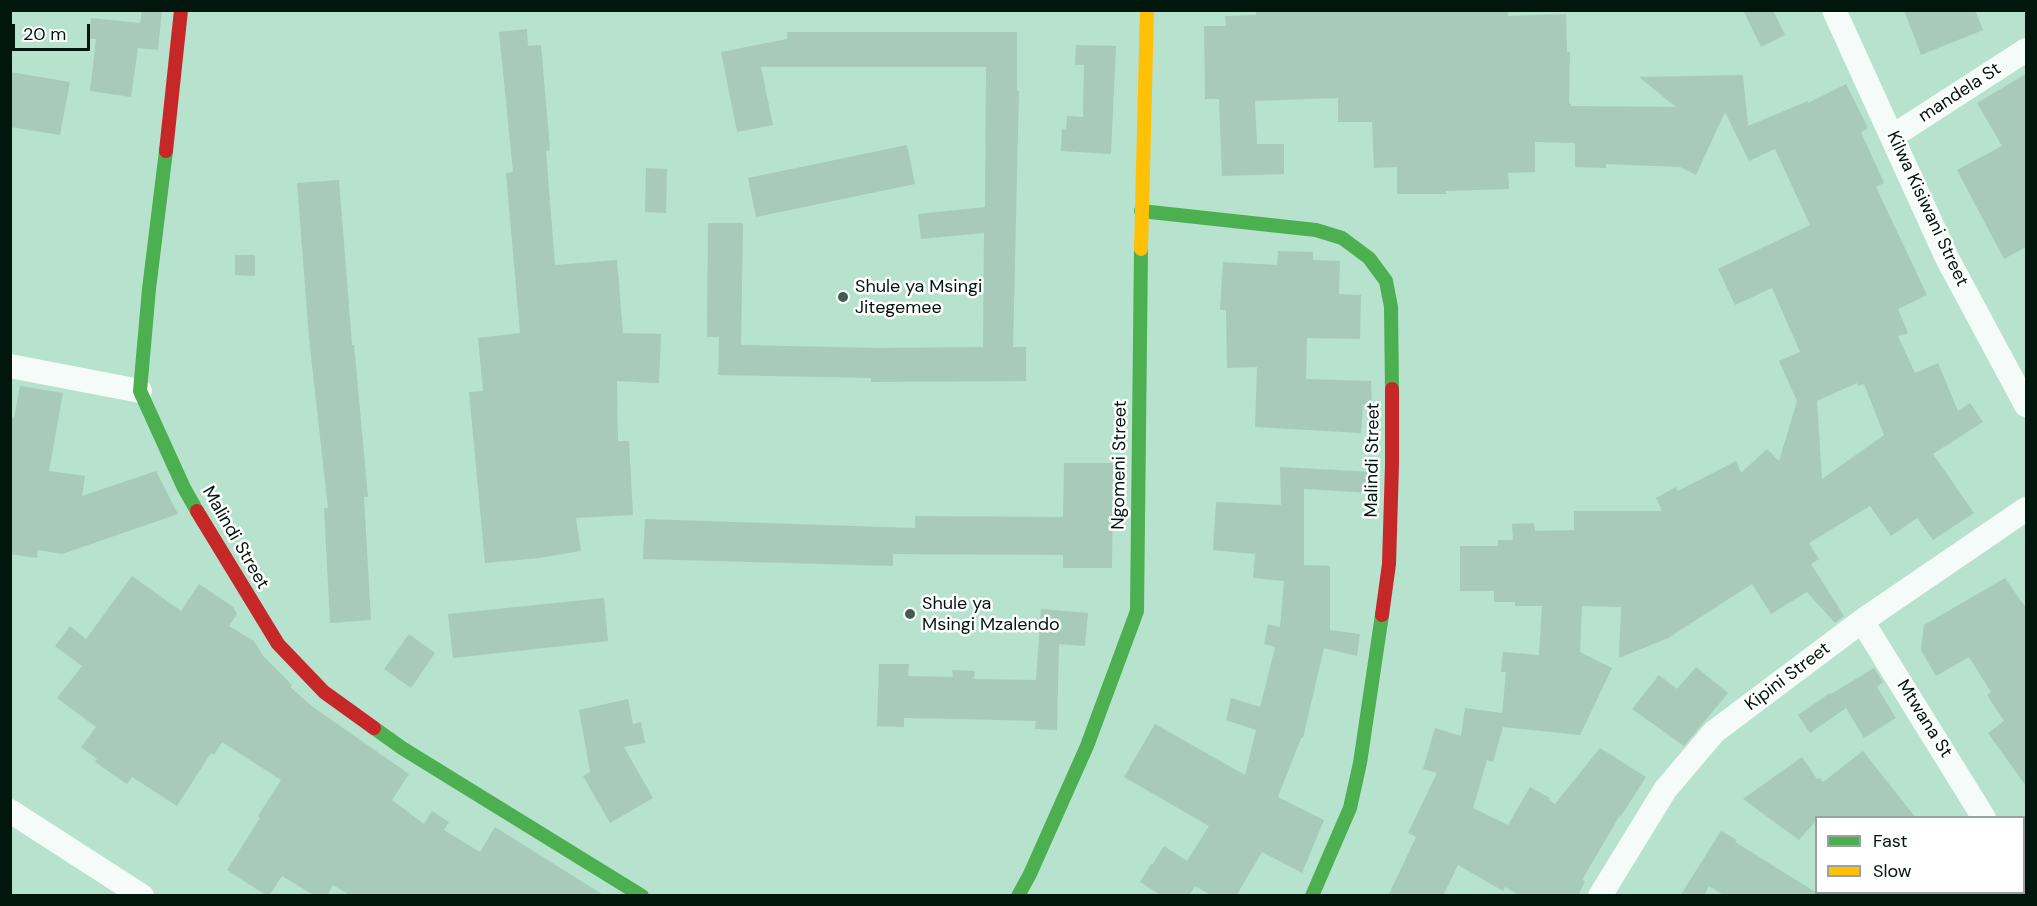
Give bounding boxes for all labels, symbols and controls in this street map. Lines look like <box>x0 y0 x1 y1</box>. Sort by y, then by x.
scale bar <box>15 12 93 50</box>
text: 20 m <box>23 22 66 46</box>
street label: mandela St <box>1915 58 2005 128</box>
street label: Kilwa Kisiwani Street <box>1882 128 1972 290</box>
place label: Shule ya Msingi Jitegemee <box>855 276 982 318</box>
marker: Shule ya Msingi Jitegemee <box>836 290 850 304</box>
street label: Ngomeni Street <box>1108 400 1132 530</box>
street label: Malindi Street <box>1361 402 1385 518</box>
street label: Malindi Street <box>197 483 273 593</box>
place label: Shule ya Msingi Mzalendo <box>922 593 1060 636</box>
marker: Shule ya Msingi Mzalendo <box>903 607 917 621</box>
street label: Kipini Street <box>1741 638 1835 716</box>
street label: Mtwana St <box>1892 676 1956 762</box>
legend <box>1815 816 2025 894</box>
text: Fast <box>1873 829 1908 853</box>
text: Slow <box>1873 859 1912 883</box>

